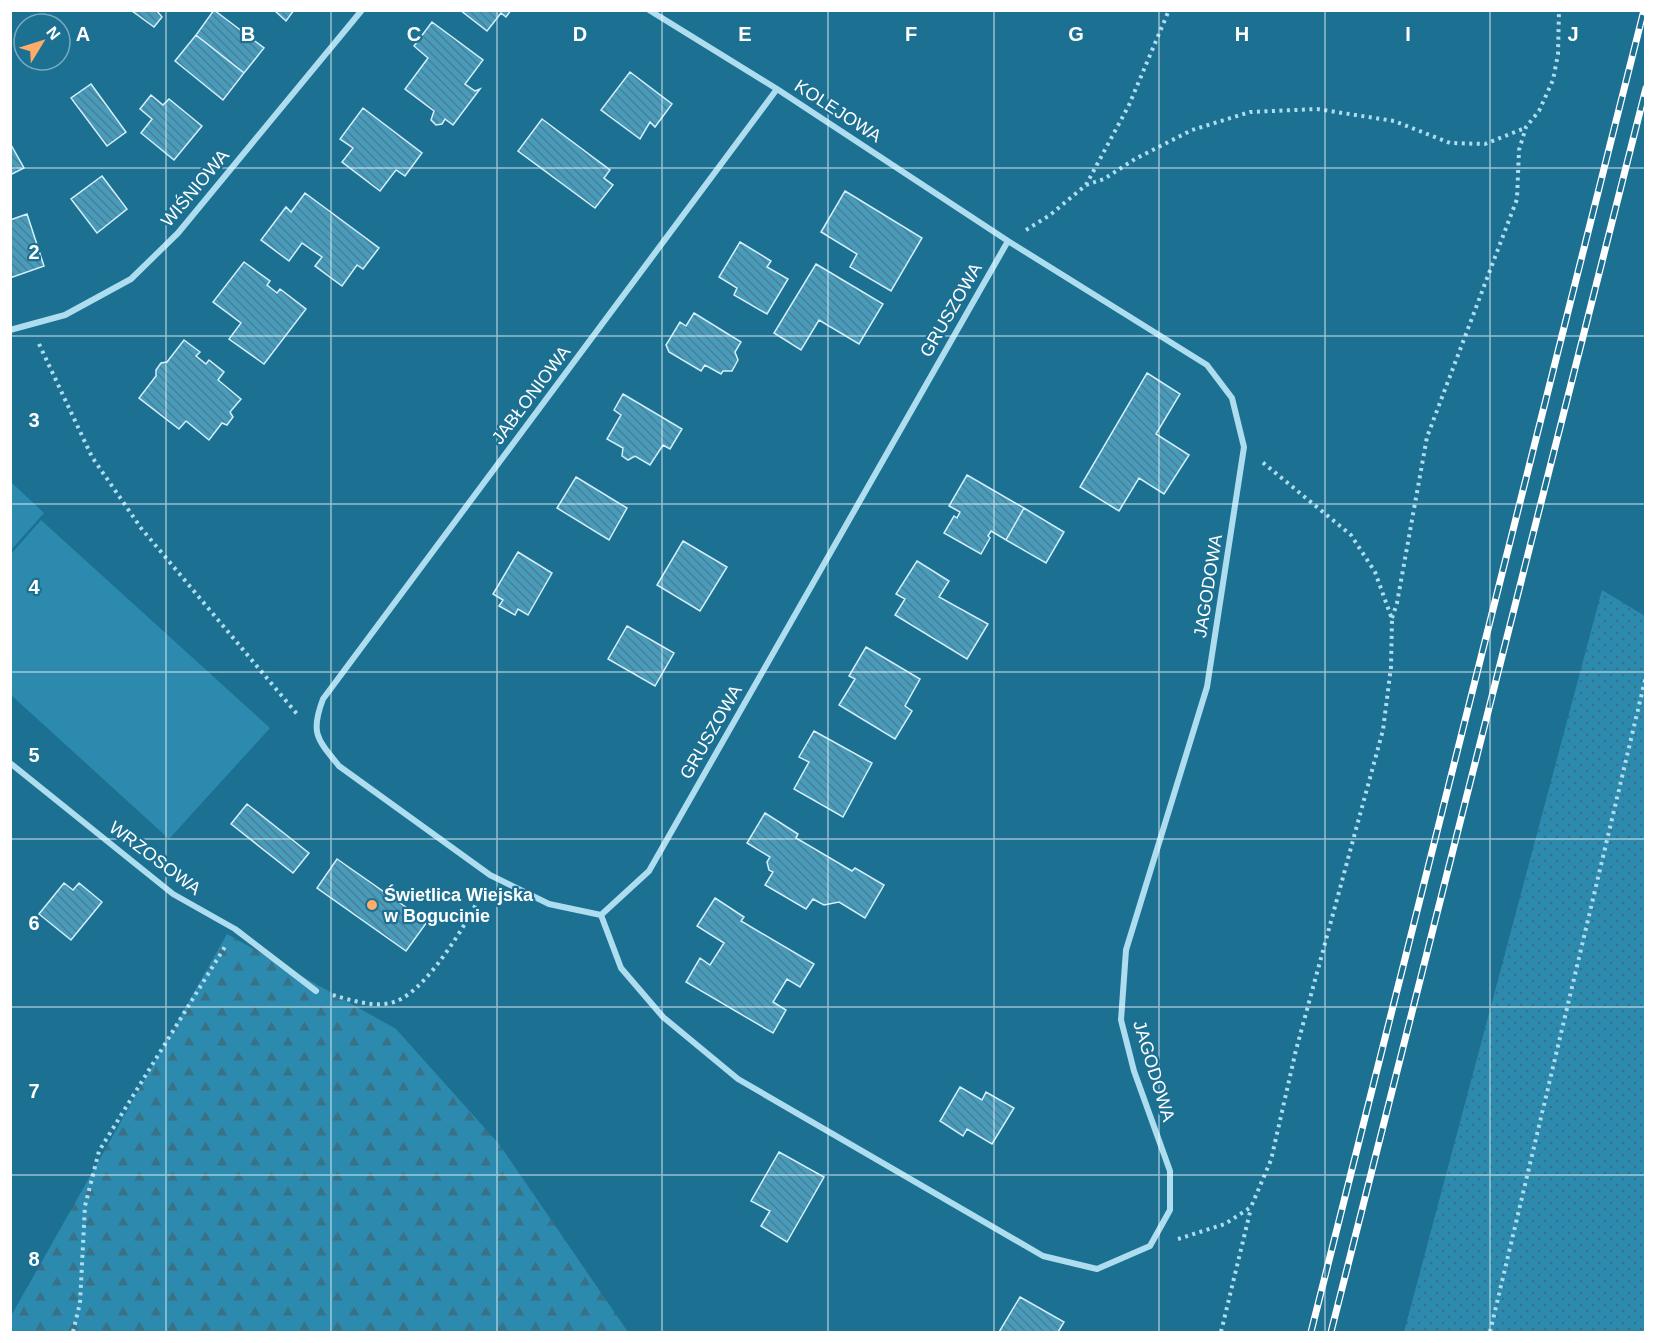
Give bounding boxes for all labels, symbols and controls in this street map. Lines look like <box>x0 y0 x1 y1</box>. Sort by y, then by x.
north arrow <box>12 12 72 72</box>
text: N <box>43 23 64 43</box>
text: A <box>76 23 90 45</box>
text: B <box>241 23 255 45</box>
text: C <box>407 23 421 45</box>
text: D <box>573 23 587 45</box>
text: E <box>738 23 752 45</box>
text: F <box>905 23 917 45</box>
text: G <box>1068 23 1084 45</box>
text: H <box>1235 23 1249 45</box>
text: I <box>1405 23 1411 45</box>
text: J <box>1567 23 1579 45</box>
street label: KOLEJOWA <box>791 76 885 146</box>
street label: WIŚNIOWA <box>156 145 233 231</box>
text: 2 <box>28 241 40 263</box>
street label: GRUSZOWA <box>916 259 986 361</box>
street label: JABŁONIOWA <box>488 342 574 448</box>
text: 3 <box>28 409 40 431</box>
street label: JAGODOWA <box>1190 533 1226 639</box>
text: 4 <box>28 576 40 598</box>
street label: GRUSZOWA <box>676 681 746 783</box>
text: 5 <box>28 744 40 766</box>
street label: WRZOSOWA <box>105 817 205 899</box>
place label: Świetlica Wiejska w Bogucinie <box>383 884 534 926</box>
marker: Świetlica Wiejska w Bogucinie <box>365 898 379 912</box>
text: 6 <box>28 912 40 934</box>
street label: JAGODOWA <box>1129 1018 1179 1124</box>
text: 7 <box>28 1080 40 1102</box>
text: 8 <box>28 1248 40 1270</box>

